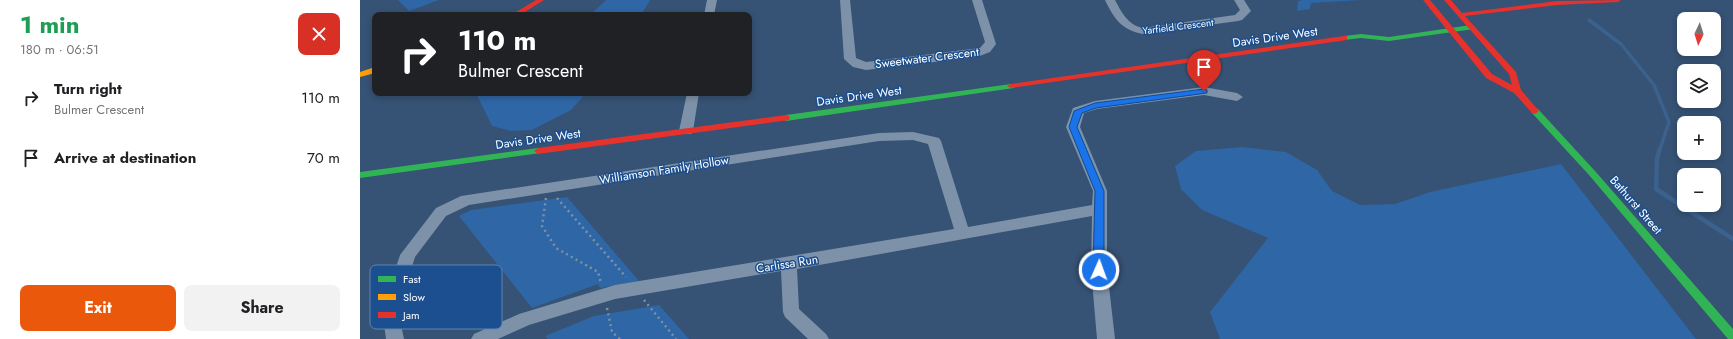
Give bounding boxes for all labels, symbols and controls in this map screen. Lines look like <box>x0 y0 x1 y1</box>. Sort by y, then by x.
text: 1 min <box>20 7 80 42</box>
north arrow <box>1677 12 1721 56</box>
map controls <box>1677 12 1721 212</box>
button: close <box>298 13 340 55</box>
street label: Yarfield Crescent <box>1142 15 1215 38</box>
text: 110 m <box>458 20 536 61</box>
street label: Davis Drive West <box>1231 22 1319 52</box>
icon: right <box>392 28 444 80</box>
text: 180 m · 06:51 <box>20 40 99 59</box>
street label: Sweetwater Crescent <box>874 43 980 73</box>
pin <box>1187 50 1221 91</box>
icon: arrive <box>1193 56 1215 78</box>
text: Bulmer Crescent <box>458 58 583 84</box>
button: layers <box>1677 64 1721 108</box>
text: Turn right <box>54 78 122 100</box>
street label: Davis Drive West <box>815 81 903 111</box>
icon: right <box>20 87 42 109</box>
text: 110 m <box>301 87 340 109</box>
text: Bulmer Crescent <box>54 100 144 119</box>
button: + <box>1677 116 1721 160</box>
street label: Davis Drive West <box>494 124 582 154</box>
icon: arrive <box>20 147 42 169</box>
text: Arrive at destination <box>54 147 196 169</box>
text: 70 m <box>307 147 340 169</box>
street label: Williamson Family Hollow <box>598 151 731 189</box>
button: − <box>1677 168 1721 212</box>
street label: Bathurst Street <box>1606 172 1666 238</box>
position arrow <box>1078 249 1120 291</box>
street label: Carlissa Run <box>755 250 819 278</box>
legend <box>370 265 502 329</box>
text: Fast <box>403 271 421 287</box>
button: Exit <box>20 285 176 331</box>
button: Share <box>184 285 340 331</box>
text: Slow <box>403 289 425 305</box>
text: Jam <box>401 307 420 323</box>

